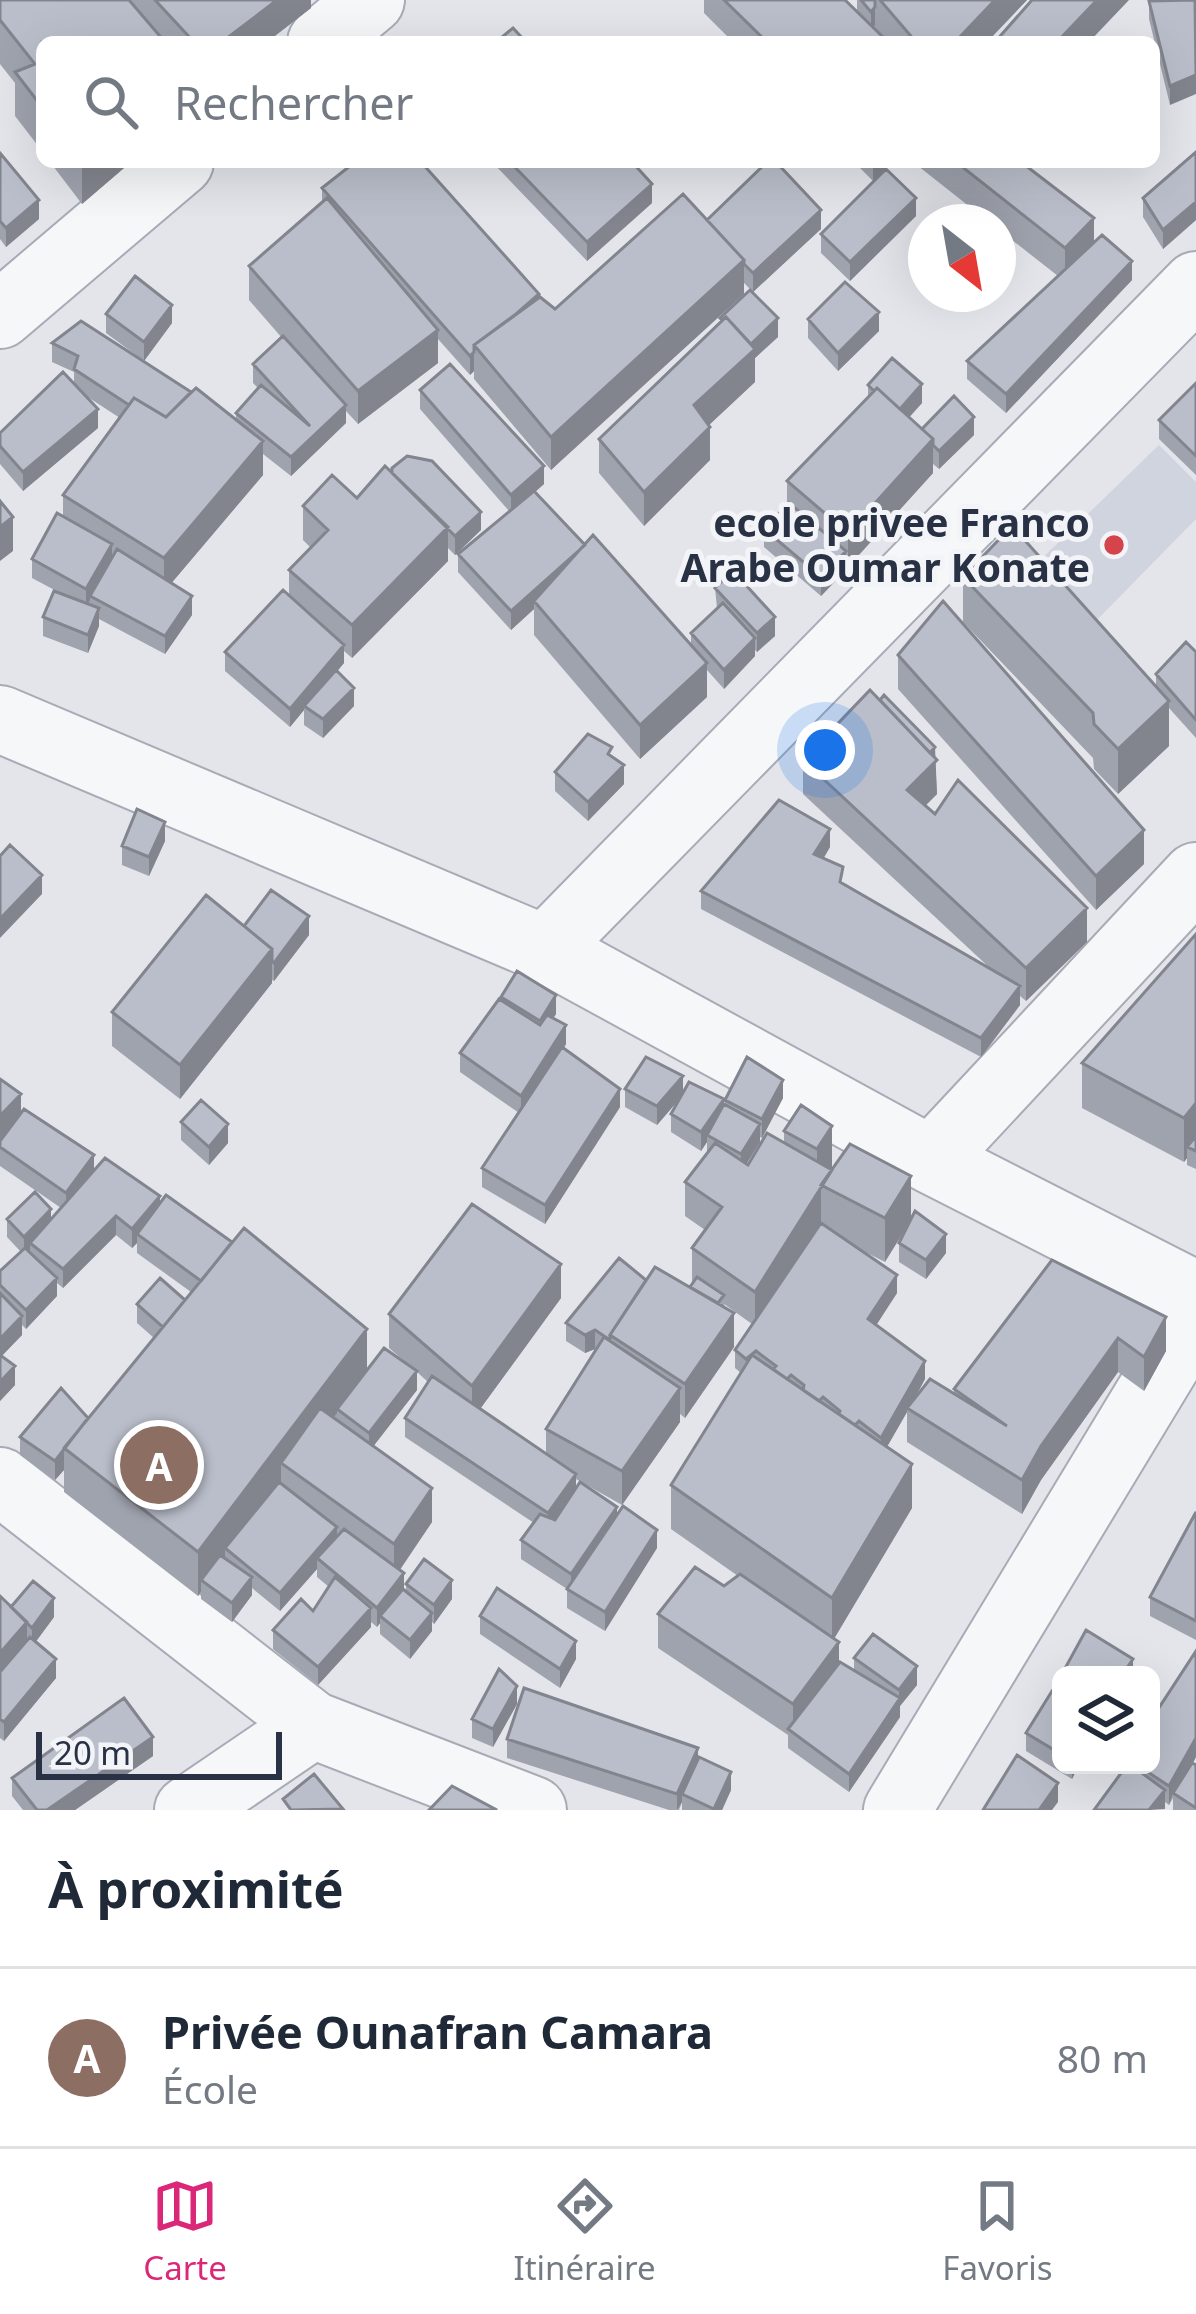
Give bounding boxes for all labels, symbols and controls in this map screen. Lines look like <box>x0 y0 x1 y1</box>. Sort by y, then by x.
search box <box>36 36 1160 168</box>
icon: search <box>78 69 144 135</box>
text: Rechercher <box>174 72 413 133</box>
north arrow <box>908 204 1016 312</box>
place label: ecole privee Franco Arabe Oumar Konate <box>681 495 1090 593</box>
marker: ecole privee Franco Arabe Oumar Konate <box>1101 532 1127 558</box>
your location <box>795 720 855 780</box>
pin: A <box>120 1420 198 1510</box>
map controls <box>1052 1666 1160 1774</box>
button: layers <box>1052 1666 1160 1774</box>
scale bar <box>36 1726 282 1779</box>
text: 20 m <box>54 1730 131 1775</box>
text: À proximité <box>48 1853 344 1923</box>
text: Privée Ounafran Camara <box>162 2001 713 2062</box>
text: A <box>74 2031 101 2084</box>
text: 80 m <box>1057 2031 1148 2084</box>
text: École <box>162 2062 258 2115</box>
tab: Carte <box>143 2173 227 2290</box>
tab: Itinéraire <box>513 2173 656 2290</box>
tab: Favoris <box>942 2173 1053 2290</box>

